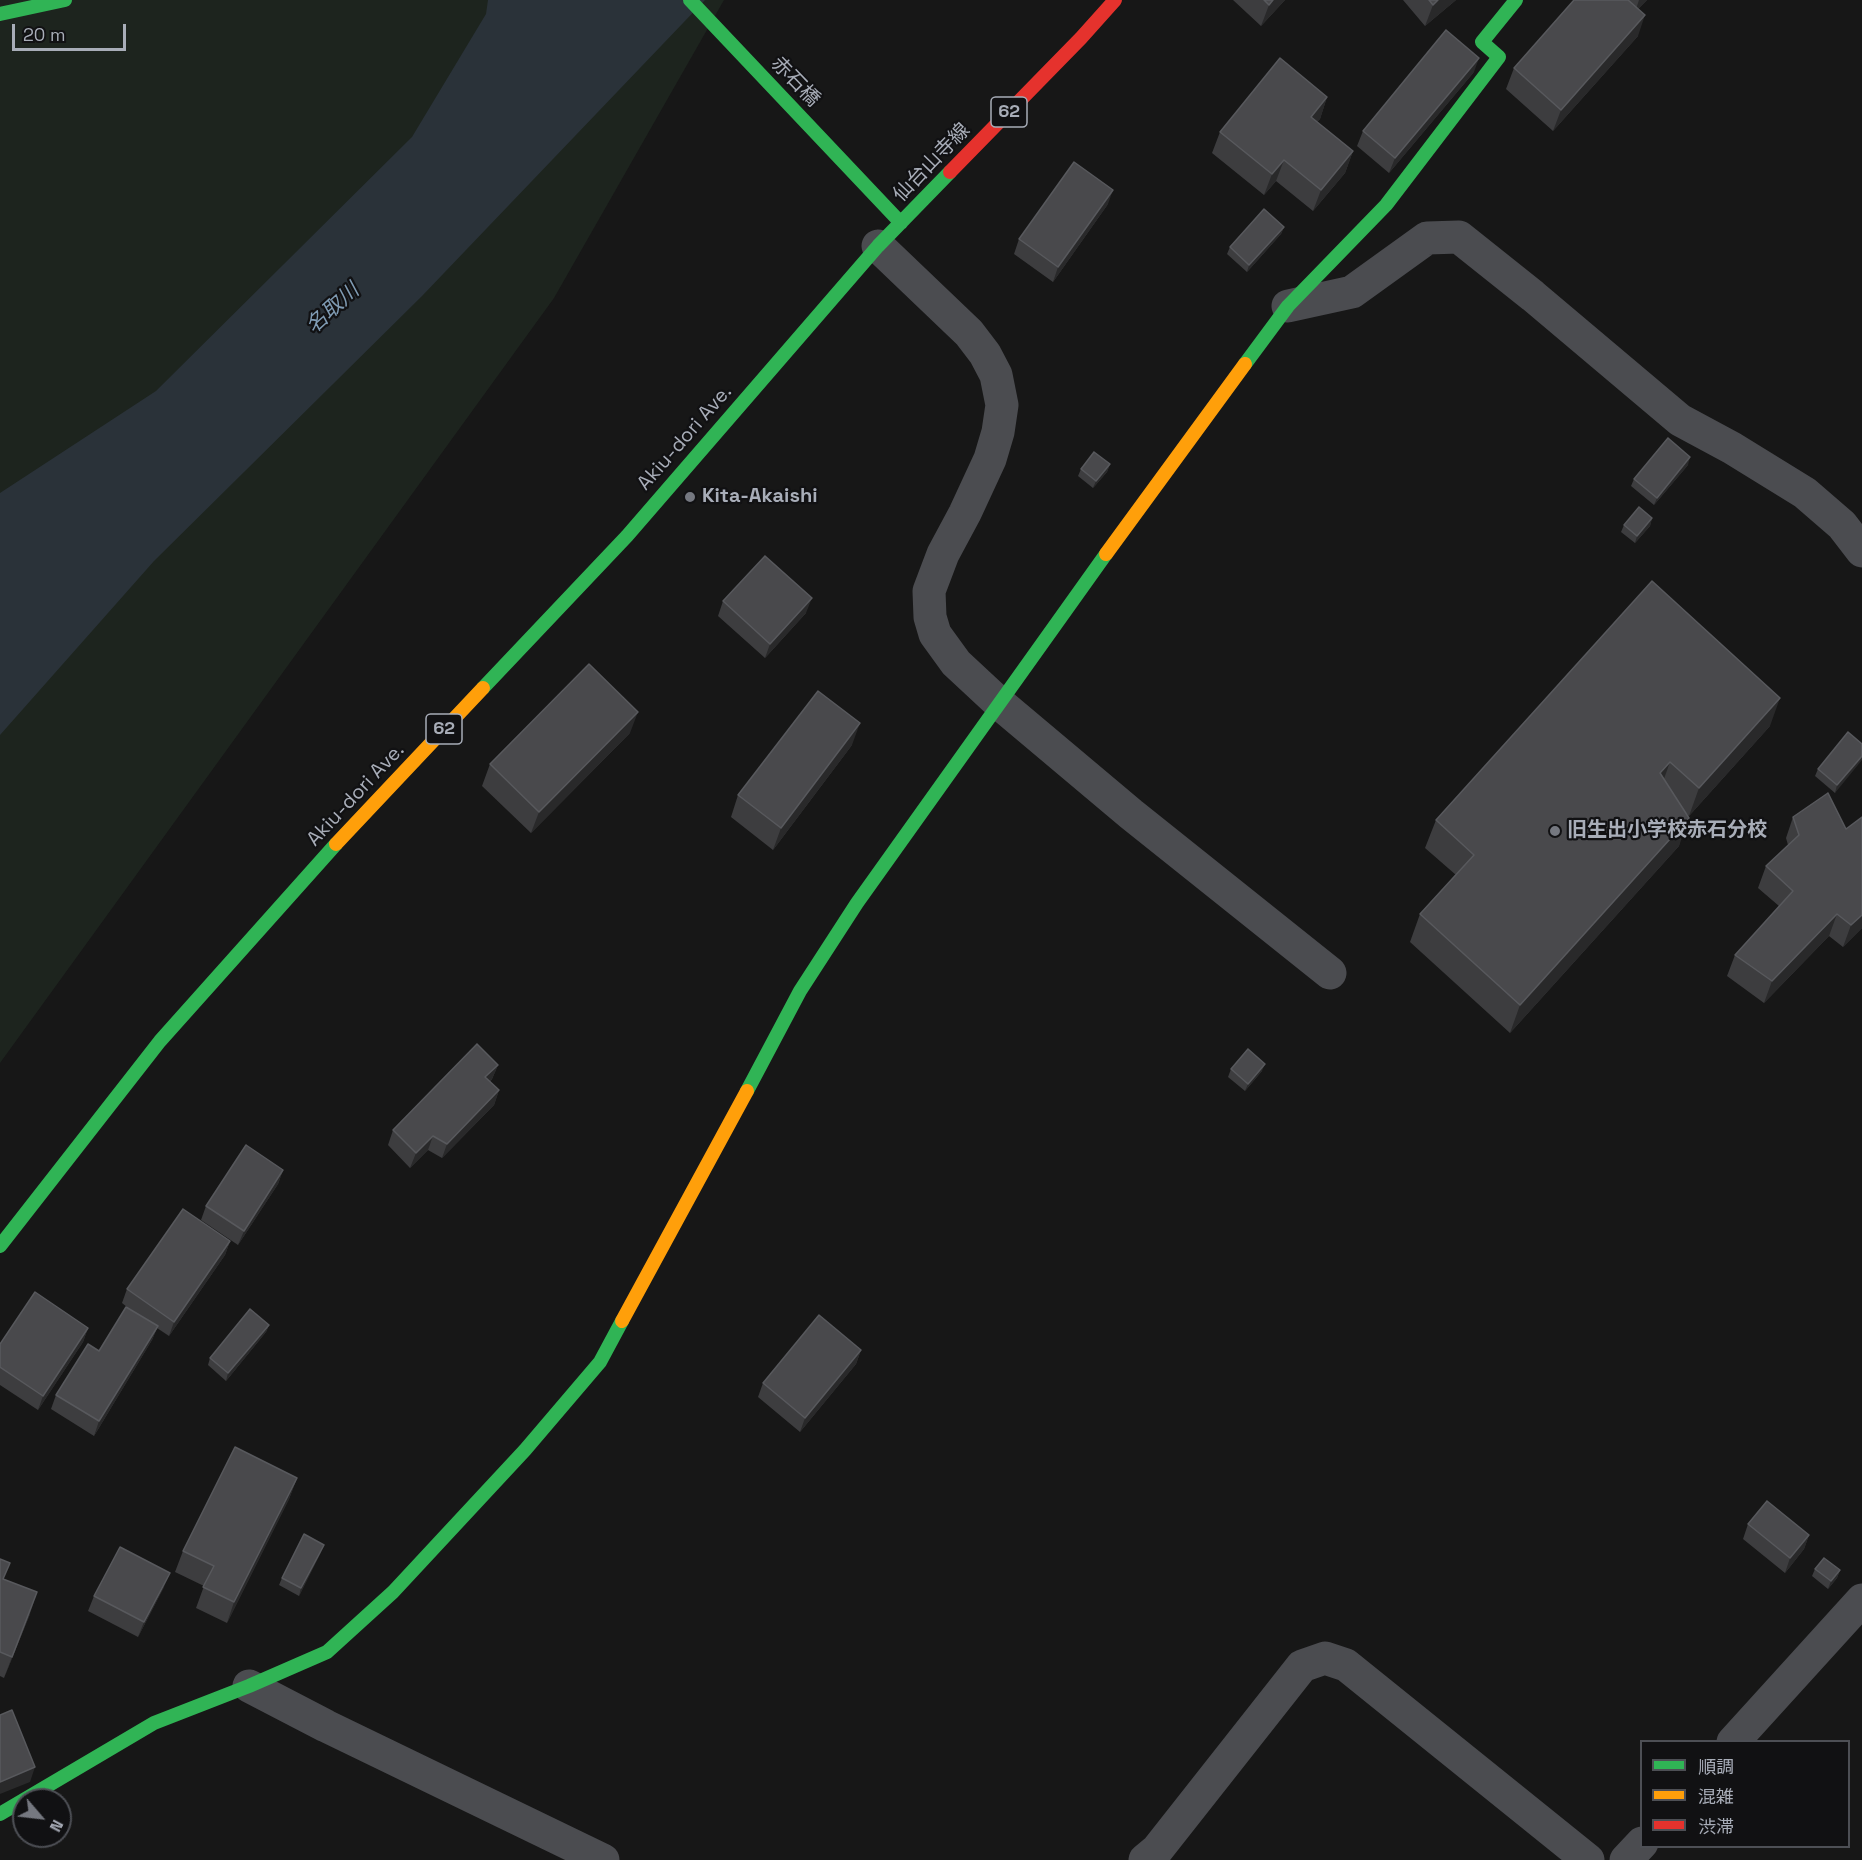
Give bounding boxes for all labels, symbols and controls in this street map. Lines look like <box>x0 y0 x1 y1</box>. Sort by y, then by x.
scale bar <box>15 12 129 50</box>
text: 20 m <box>23 23 66 46</box>
street label: 赤石橋 <box>766 52 824 112</box>
road number: 62 <box>991 97 1027 127</box>
street label: 仙台山寺線 <box>889 119 975 207</box>
water label: 名取川 <box>301 279 365 339</box>
street label: Akiu-dori Ave. <box>633 380 737 496</box>
place label: Kita-Akaishi <box>702 485 818 509</box>
marker: Kita-Akaishi <box>683 490 697 504</box>
road number: 62 <box>426 714 462 744</box>
street label: Akiu-dori Ave. <box>302 739 410 851</box>
place label: 旧生出小学校赤石分校 <box>1567 819 1767 843</box>
marker: 旧生出小学校赤石分校 <box>1548 824 1562 838</box>
legend <box>1640 1740 1850 1848</box>
text: 順調 <box>1698 1755 1734 1778</box>
text: 混雑 <box>1698 1785 1734 1808</box>
north arrow <box>12 1788 72 1848</box>
text: 渋滞 <box>1698 1815 1734 1838</box>
text: N <box>45 1816 68 1835</box>

